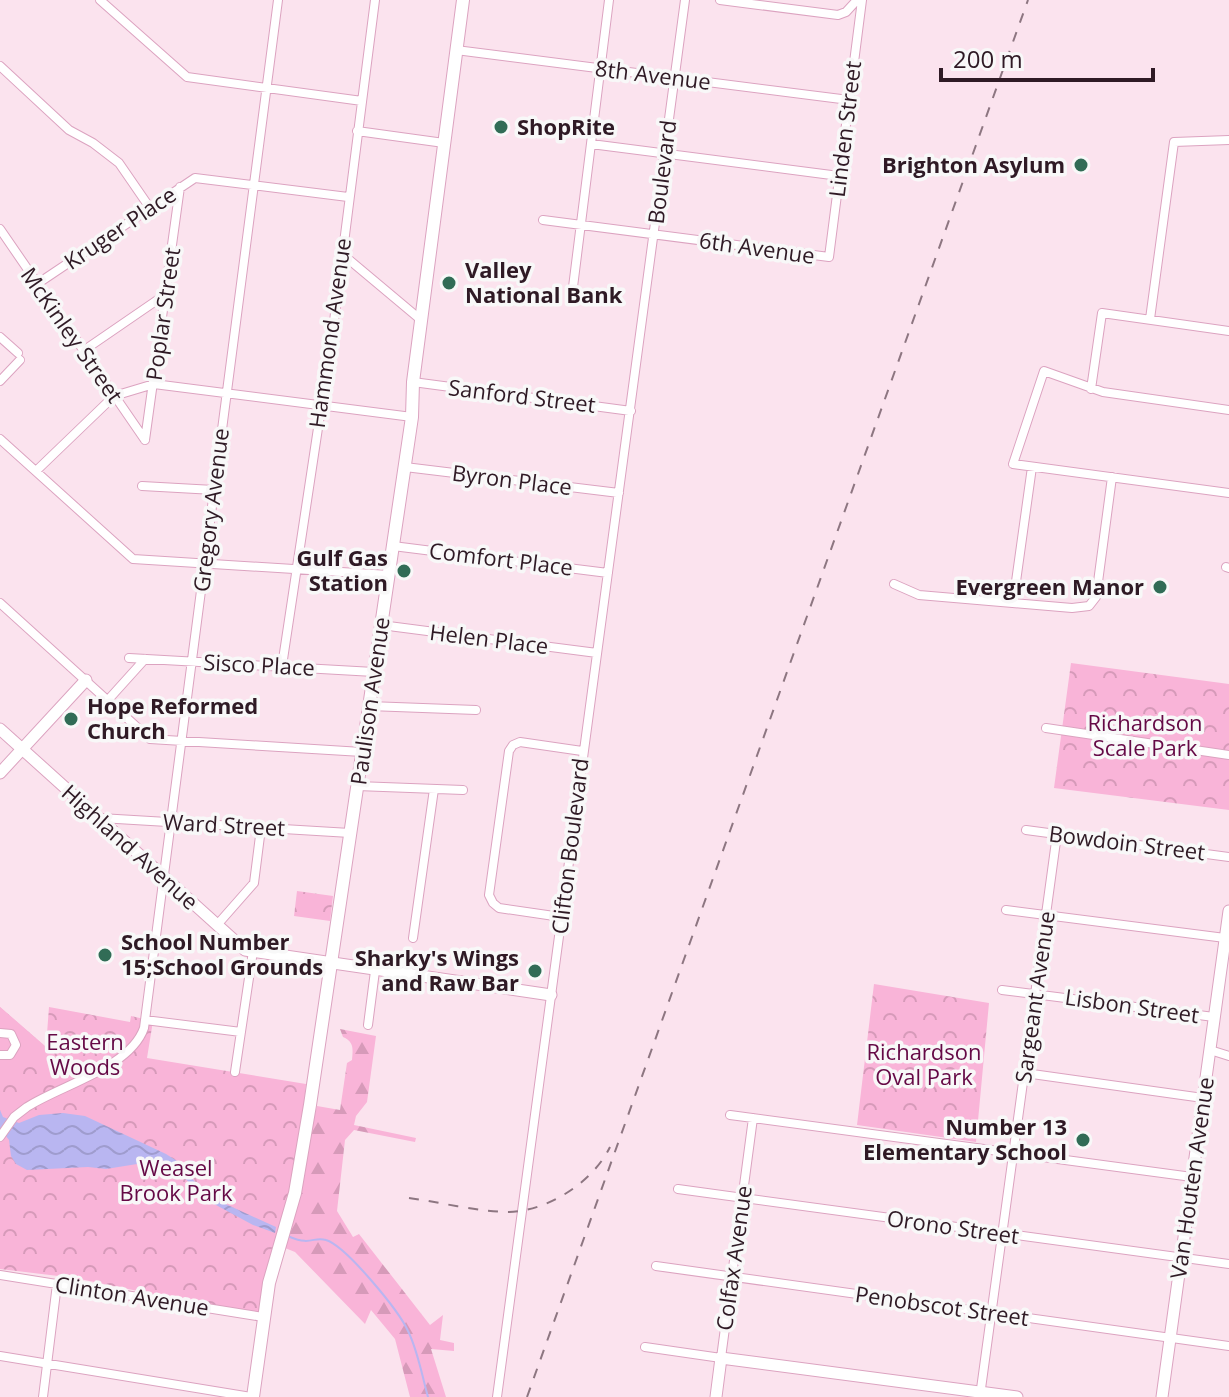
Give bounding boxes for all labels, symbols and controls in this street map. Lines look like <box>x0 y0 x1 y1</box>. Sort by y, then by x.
scale bar <box>941 32 1153 82</box>
text: 200 m <box>953 42 1023 75</box>
street label: 8th Avenue <box>594 52 713 96</box>
street label: Linden Street <box>821 59 867 199</box>
place label: ShopRite <box>517 111 615 141</box>
marker: ShopRite <box>492 118 510 136</box>
street label: Boulevard <box>640 118 682 226</box>
place label: Brighton Asylum <box>882 149 1065 179</box>
marker: Brighton Asylum <box>1072 156 1090 174</box>
street label: Kruger Place <box>58 179 181 276</box>
street label: 6th Avenue <box>697 224 817 270</box>
street label: Hammond Avenue <box>301 236 357 430</box>
street label: Poplar Street <box>138 245 186 382</box>
place label: Valley National Bank <box>465 254 623 309</box>
street label: McKinley Street <box>15 261 131 408</box>
marker: Valley National Bank <box>440 274 458 292</box>
street label: Sanford Street <box>447 371 598 419</box>
street label: Gregory Avenue <box>185 426 235 594</box>
street label: Byron Place <box>450 457 574 501</box>
street label: Comfort Place <box>428 534 575 582</box>
place label: Gulf Gas Station <box>297 542 388 597</box>
marker: Gulf Gas Station <box>395 562 413 580</box>
place label: Evergreen Manor <box>955 571 1144 601</box>
marker: Evergreen Manor <box>1151 578 1169 596</box>
street label: Paulison Avenue <box>342 615 396 787</box>
street label: Helen Place <box>428 616 550 660</box>
street label: Sisco Place <box>203 646 316 682</box>
place label: Hope Reformed Church <box>87 690 258 745</box>
park label: Richardson Scale Park <box>1087 707 1203 762</box>
marker: Hope Reformed Church <box>62 710 80 728</box>
street label: Clifton Boulevard <box>543 756 595 936</box>
street label: Highland Avenue <box>56 777 205 916</box>
street label: Ward Street <box>162 806 286 842</box>
street label: Bowdoin Street <box>1047 818 1207 867</box>
street label: Sargeant Avenue <box>1007 909 1061 1085</box>
place label: School Number 15;School Grounds <box>121 926 323 981</box>
place label: Sharky's Wings and Raw Bar <box>355 942 519 997</box>
marker: School Number 15;School Grounds <box>96 946 114 964</box>
marker: Sharky's Wings and Raw Bar <box>526 962 544 980</box>
street label: Lisbon Street <box>1063 981 1201 1029</box>
park label: Eastern Woods <box>46 1026 124 1081</box>
park label: Richardson Oval Park <box>866 1036 982 1091</box>
street label: Van Houten Avenue <box>1162 1075 1220 1281</box>
place label: Number 13 Elementary School <box>863 1111 1067 1166</box>
marker: Number 13 Elementary School <box>1074 1131 1092 1149</box>
park label: Weasel Brook Park <box>120 1152 233 1207</box>
street label: Colfax Avenue <box>708 1183 758 1332</box>
street label: Orono Street <box>885 1202 1021 1250</box>
street label: Clinton Avenue <box>53 1268 211 1322</box>
street label: Penobscot Street <box>853 1278 1031 1332</box>

